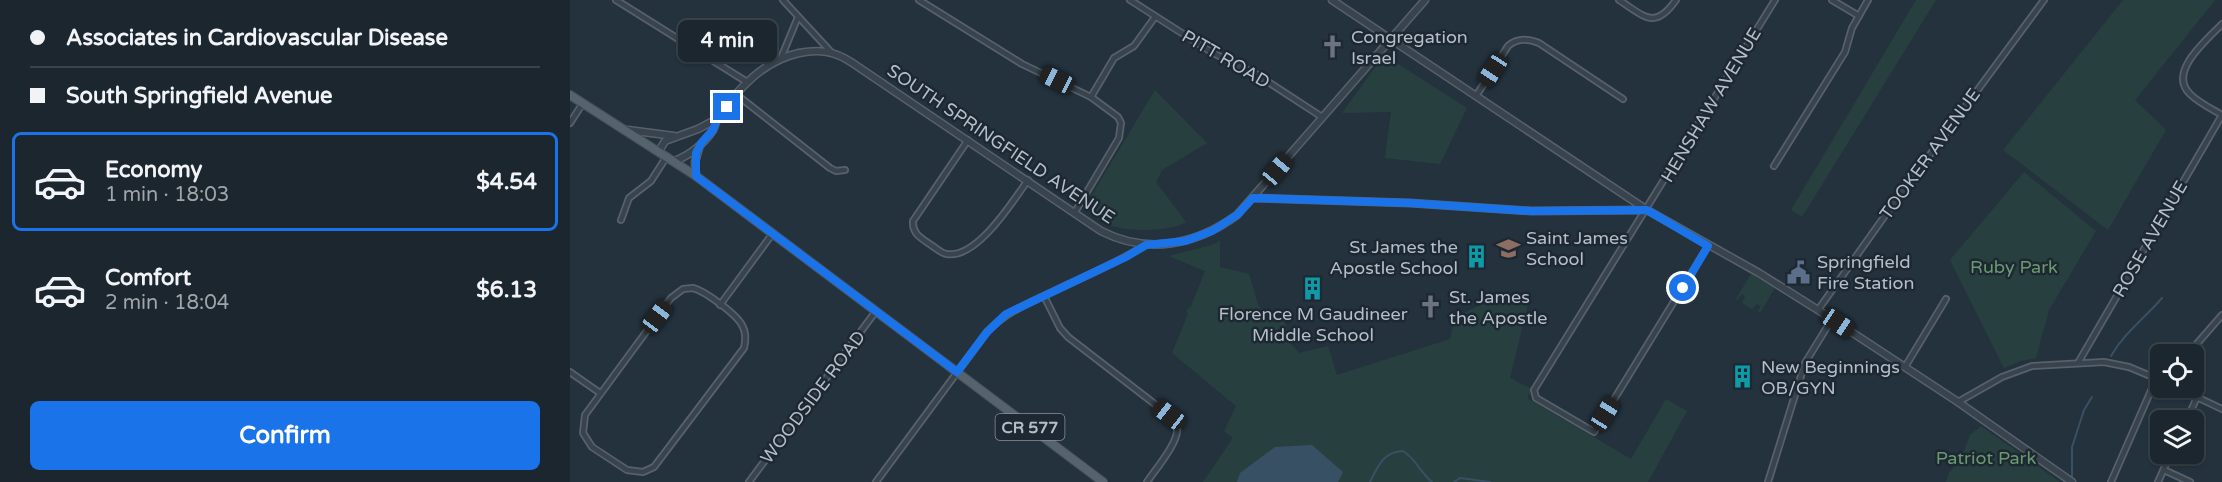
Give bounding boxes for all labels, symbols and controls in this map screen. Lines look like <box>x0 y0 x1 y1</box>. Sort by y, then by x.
callout: 4 min <box>678 20 777 62</box>
street label: HENSHAW AVENUE <box>1656 24 1766 186</box>
text: Associates in Cardiovascular Disease <box>66 25 448 51</box>
street label: PITT ROAD <box>1178 25 1274 93</box>
place label: Congregation Israel <box>1351 26 1468 69</box>
text: 4 min <box>701 29 754 53</box>
church icon: Congregation Israel <box>1320 34 1346 60</box>
car <box>1476 50 1510 90</box>
street label: SOUTH SPRINGFIELD AVENUE <box>883 59 1119 229</box>
car <box>1037 64 1077 96</box>
text: South Springfield Avenue <box>66 83 333 109</box>
street label: TOOKER AVENUE <box>1875 84 1985 224</box>
route end <box>713 93 740 120</box>
car <box>1259 150 1295 190</box>
icon: car <box>33 155 87 209</box>
text: Economy <box>105 157 202 183</box>
text: $4.54 <box>476 169 537 195</box>
street label: ROSE AVENUE <box>2108 177 2192 301</box>
text: 1 min · 18:03 <box>105 183 229 207</box>
place label: Saint James School <box>1526 227 1628 270</box>
school or university icon: Saint James School <box>1495 235 1521 261</box>
place label: St James the Apostle School <box>1330 236 1458 279</box>
building icon: St James the Apostle School <box>1463 244 1489 270</box>
place label: Springfield Fire Station <box>1817 251 1914 294</box>
park label: Ruby Park <box>1970 256 2058 278</box>
public building icon: Springfield Fire Station <box>1786 259 1812 285</box>
icon: car <box>33 263 87 317</box>
text: Comfort <box>105 265 191 291</box>
route start <box>1669 274 1696 301</box>
building icon: Florence M Gaudineer Middle School <box>1300 275 1326 301</box>
text: $6.13 <box>476 277 537 303</box>
place label: St. James the Apostle <box>1449 286 1547 329</box>
text: 2 min · 18:04 <box>105 291 229 315</box>
church icon: St. James the Apostle <box>1418 294 1444 320</box>
car <box>639 297 675 337</box>
place label: Florence M Gaudineer Middle School <box>1218 303 1408 346</box>
car <box>1818 305 1858 341</box>
street label: WOODSIDE ROAD <box>756 326 870 468</box>
map controls <box>2150 344 2204 464</box>
button: locate <box>2150 344 2204 398</box>
place label: New Beginnings OB/GYN <box>1761 356 1900 399</box>
building icon: New Beginnings OB/GYN <box>1730 364 1756 390</box>
car <box>1588 394 1622 434</box>
car <box>1149 397 1189 433</box>
button: Confirm <box>30 401 540 470</box>
button: layers <box>2150 410 2204 464</box>
road number: CR 577 <box>996 414 1064 440</box>
park label: Patriot Park <box>1936 447 2037 469</box>

